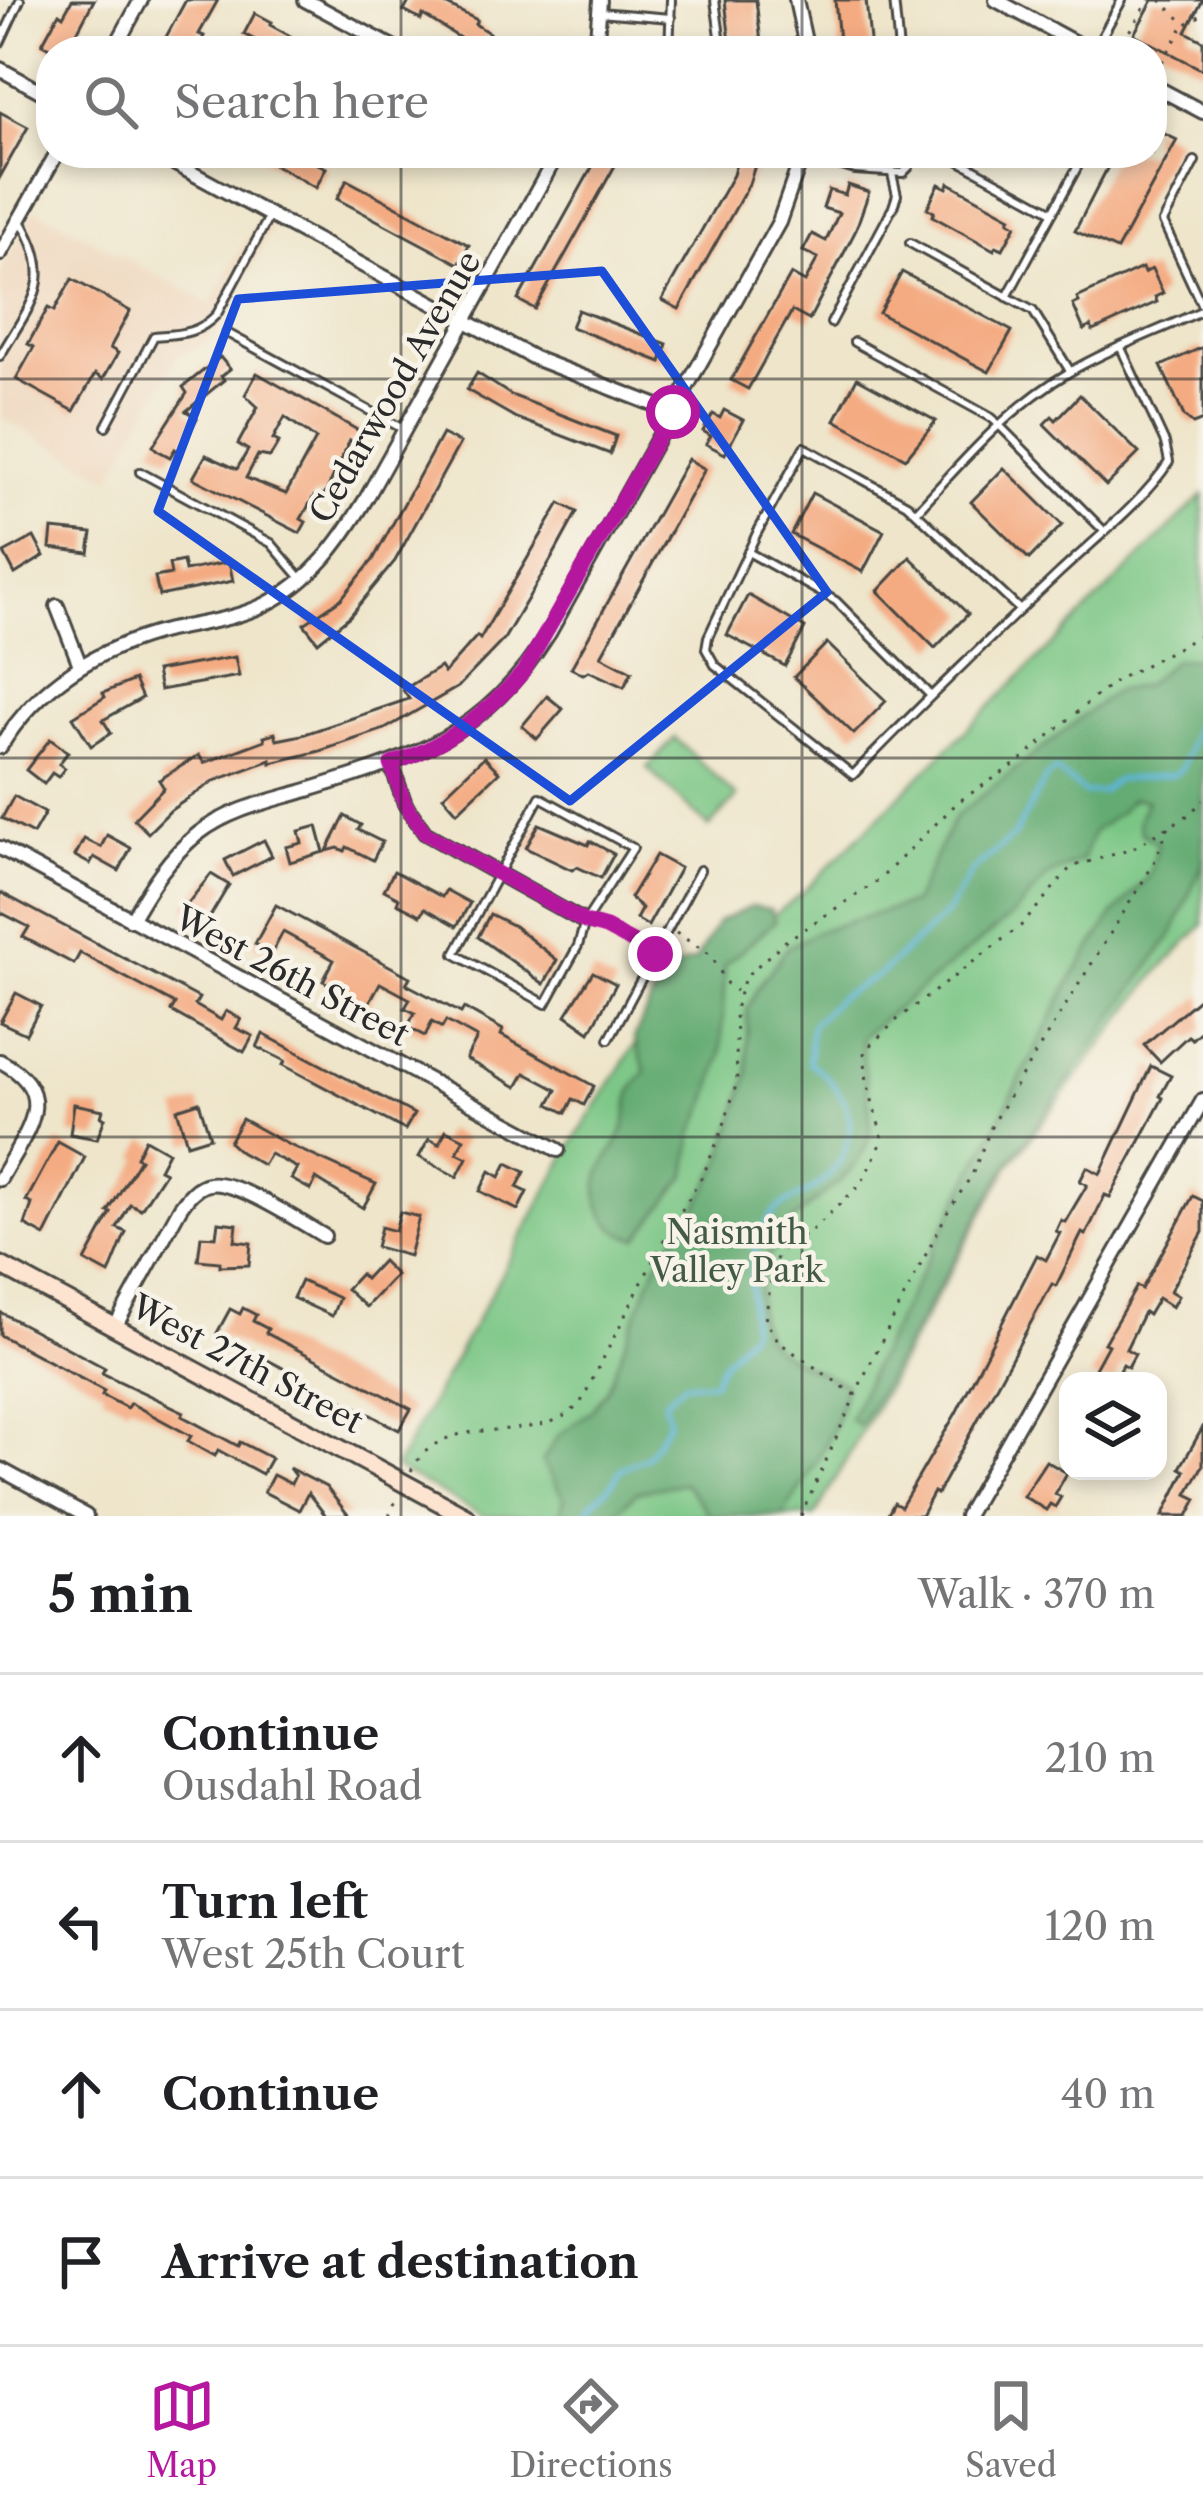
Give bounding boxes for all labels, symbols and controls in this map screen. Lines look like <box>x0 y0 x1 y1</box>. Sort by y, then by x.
search box <box>36 36 1167 168</box>
icon: search <box>78 69 144 135</box>
text: Search here <box>174 74 429 130</box>
street label: Cedarwood Avenue <box>300 244 490 530</box>
route start <box>646 385 700 439</box>
street label: West 26th Street <box>167 897 416 1055</box>
route end <box>628 927 682 981</box>
park label: Naismith Valley Park <box>649 1212 826 1291</box>
street label: West 27th Street <box>123 1285 370 1442</box>
map controls <box>1059 1372 1167 1480</box>
button: layers <box>1059 1372 1167 1480</box>
text: 5 min <box>48 1563 193 1625</box>
text: Walk · 370 m <box>918 1570 1155 1618</box>
text: Continue <box>162 1706 379 1762</box>
icon: ahead <box>48 1725 114 1791</box>
text: 210 m <box>1045 1734 1155 1782</box>
text: Ousdahl Road <box>162 1762 423 1810</box>
text: Turn left <box>162 1874 368 1930</box>
icon: left <box>48 1893 114 1959</box>
text: 120 m <box>1045 1902 1155 1950</box>
text: West 25th Court <box>162 1930 465 1978</box>
icon: ahead <box>48 2061 114 2127</box>
text: Continue <box>162 2066 379 2122</box>
text: 40 m <box>1061 2070 1155 2118</box>
icon: arrive <box>48 2229 114 2295</box>
text: Arrive at destination <box>162 2234 639 2290</box>
tab: Map <box>146 2373 217 2486</box>
tab: Directions <box>510 2373 673 2486</box>
tab: Saved <box>965 2373 1057 2486</box>

